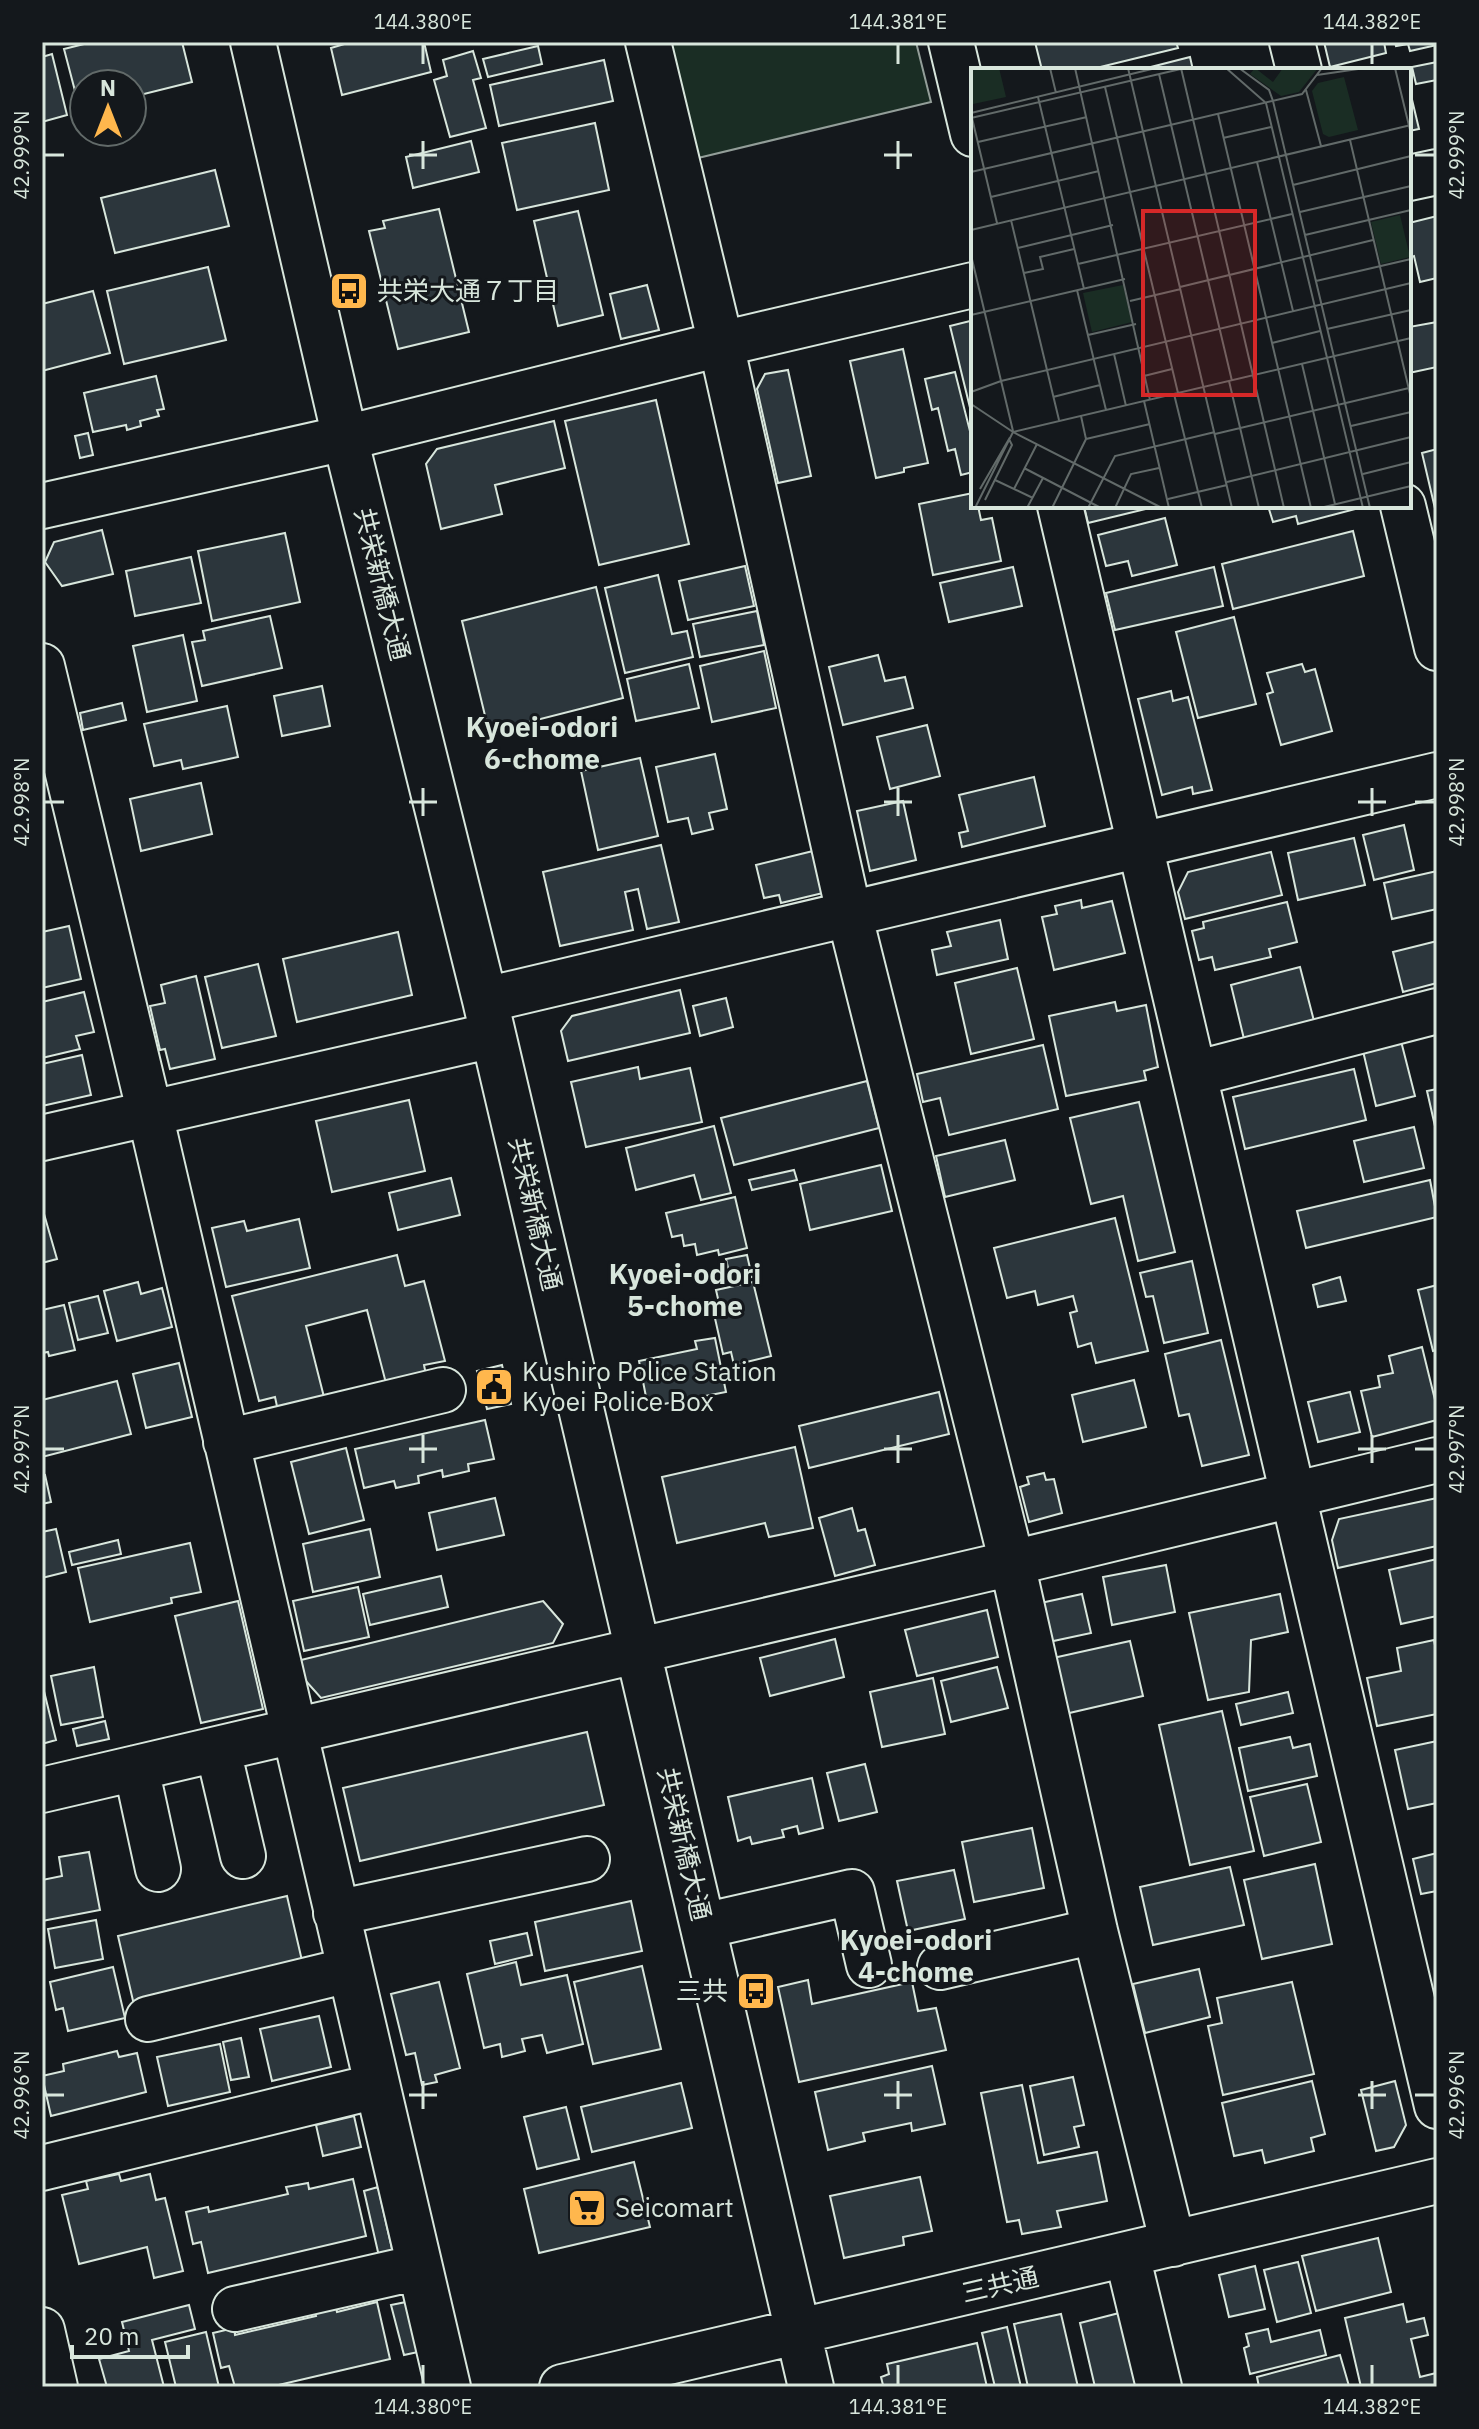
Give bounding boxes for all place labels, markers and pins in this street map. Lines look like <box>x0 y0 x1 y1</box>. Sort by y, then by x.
bus stop icon: 共栄大通７丁目 <box>328 270 370 312</box>
place label: 共栄大通７丁目 <box>377 273 559 307</box>
place label: Kushiro Police Station Kyoei Police Box <box>522 1354 777 1418</box>
public building icon: Kushiro Police Station Kyoei Police Box <box>473 1366 515 1408</box>
bus stop icon: 三共 <box>735 1970 777 2012</box>
place label: 三共 <box>676 1973 728 2007</box>
supermarket icon: Seicomart <box>566 2187 608 2229</box>
place label: Seicomart <box>615 2190 734 2224</box>

